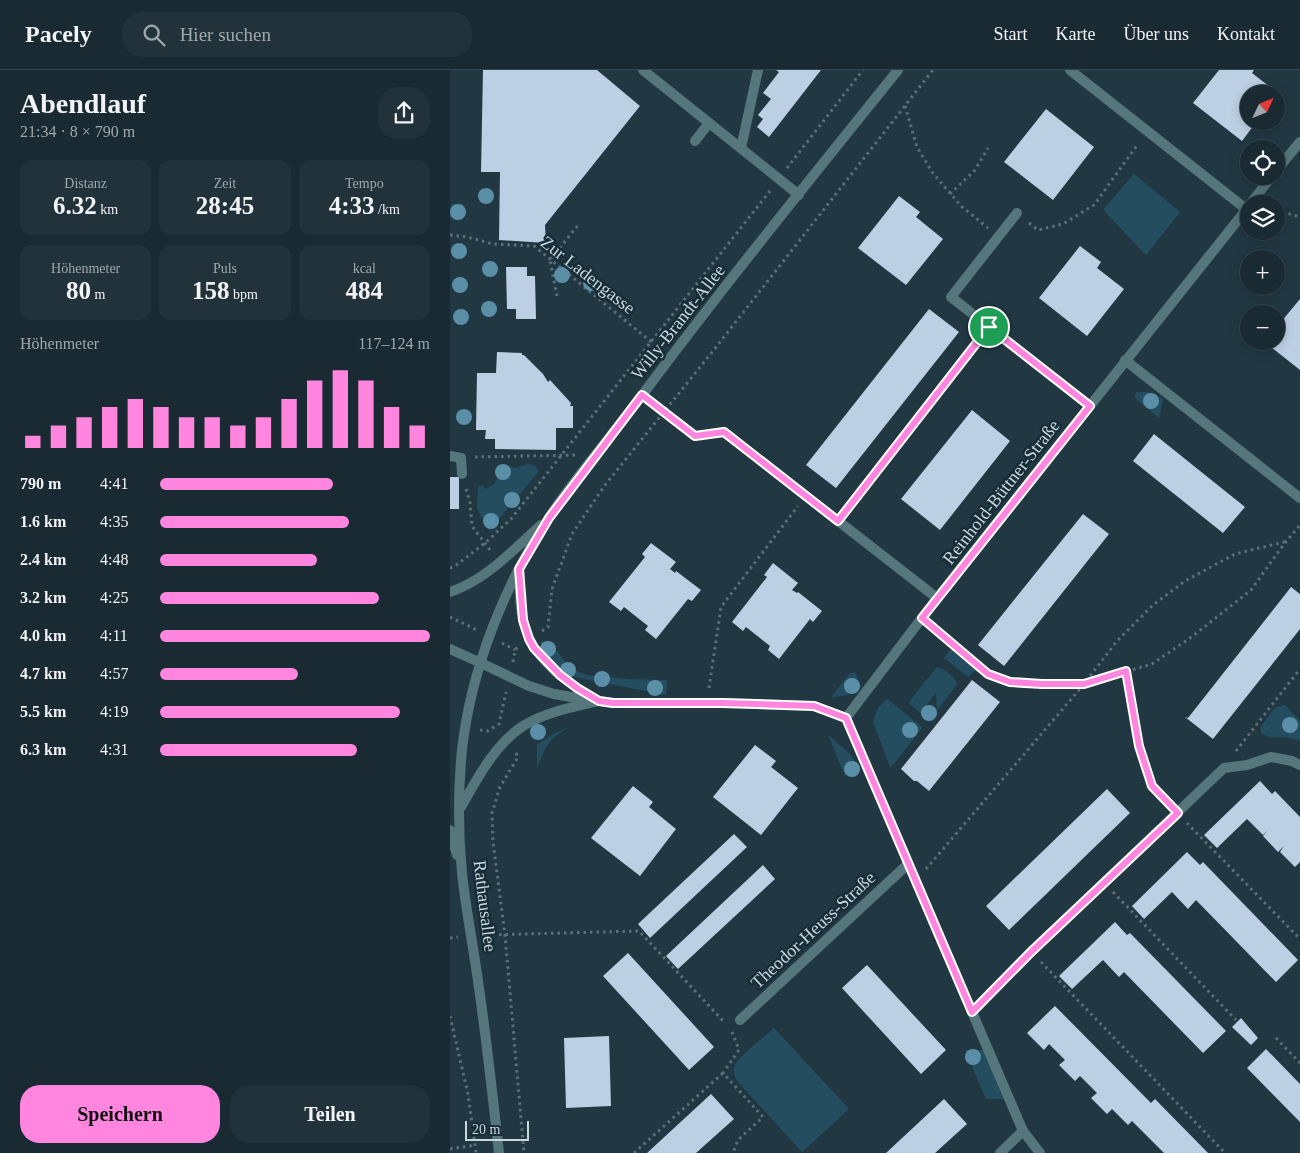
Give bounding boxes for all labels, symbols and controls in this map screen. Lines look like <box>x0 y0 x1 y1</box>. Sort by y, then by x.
search box <box>122 12 472 57</box>
text: Pacely <box>25 21 92 47</box>
icon: search <box>140 21 168 49</box>
text: Hier suchen <box>180 24 271 45</box>
text: Start <box>994 24 1028 44</box>
text: Karte <box>1056 24 1096 44</box>
text: Über uns <box>1124 24 1189 44</box>
text: Kontakt <box>1217 24 1275 44</box>
north arrow <box>1240 85 1285 130</box>
map controls <box>1240 85 1285 350</box>
button: share <box>378 87 430 139</box>
text: Abendlauf <box>20 88 146 119</box>
text: 21:34 · 8 × 790 m <box>20 123 135 140</box>
button: locate <box>1240 140 1285 185</box>
text: Distanz <box>64 176 107 191</box>
text: Zeit <box>214 176 236 191</box>
text: Tempo <box>345 176 384 191</box>
text: 6.32 <box>53 192 97 219</box>
text: 28:45 <box>196 192 254 219</box>
text: 4:33 <box>329 192 375 219</box>
button: layers <box>1240 195 1285 240</box>
text: km <box>97 202 118 217</box>
text: /km <box>375 202 400 217</box>
street label: Zur Ladengasse <box>537 232 639 318</box>
button: + <box>1240 250 1285 295</box>
text: Höhenmeter <box>51 261 120 276</box>
text: Puls <box>213 261 237 276</box>
text: kcal <box>353 261 376 276</box>
street label: Willy-Brandt-Allee <box>627 261 729 383</box>
text: 80 <box>66 277 91 304</box>
text: 158 <box>192 277 230 304</box>
text: 484 <box>346 277 383 304</box>
text: m <box>91 287 105 302</box>
text: bpm <box>230 287 258 302</box>
button: − <box>1240 305 1285 350</box>
pin <box>968 306 1010 348</box>
icon: arrive <box>975 313 1003 341</box>
text: Höhenmeter <box>20 335 99 352</box>
text: 117–124 m <box>358 335 430 352</box>
street label: Reinhold-Büttner-Straße <box>938 416 1064 568</box>
text: 790 m <box>20 475 61 492</box>
text: 4:41 <box>100 475 128 492</box>
text: 1.6 km <box>20 513 66 530</box>
text: 4:35 <box>100 513 128 530</box>
text: 2.4 km <box>20 551 66 568</box>
text: 4:48 <box>100 551 128 568</box>
text: 3.2 km <box>20 589 66 606</box>
text: 4:25 <box>100 589 128 606</box>
text: 4.0 km <box>20 627 66 644</box>
text: 4:11 <box>100 627 128 644</box>
text: 4.7 km <box>20 665 66 682</box>
text: 4:57 <box>100 665 128 682</box>
text: 5.5 km <box>20 703 66 720</box>
text: 4:19 <box>100 703 128 720</box>
text: 6.3 km <box>20 741 66 758</box>
text: 4:31 <box>100 741 128 758</box>
street label: Rathausallee <box>469 859 501 953</box>
street label: Theodor-Heuss-Straße <box>747 867 879 993</box>
button: Speichern <box>20 1085 220 1143</box>
button: Teilen <box>230 1085 430 1143</box>
scale bar <box>465 1118 529 1141</box>
text: 20 m <box>472 1122 500 1137</box>

